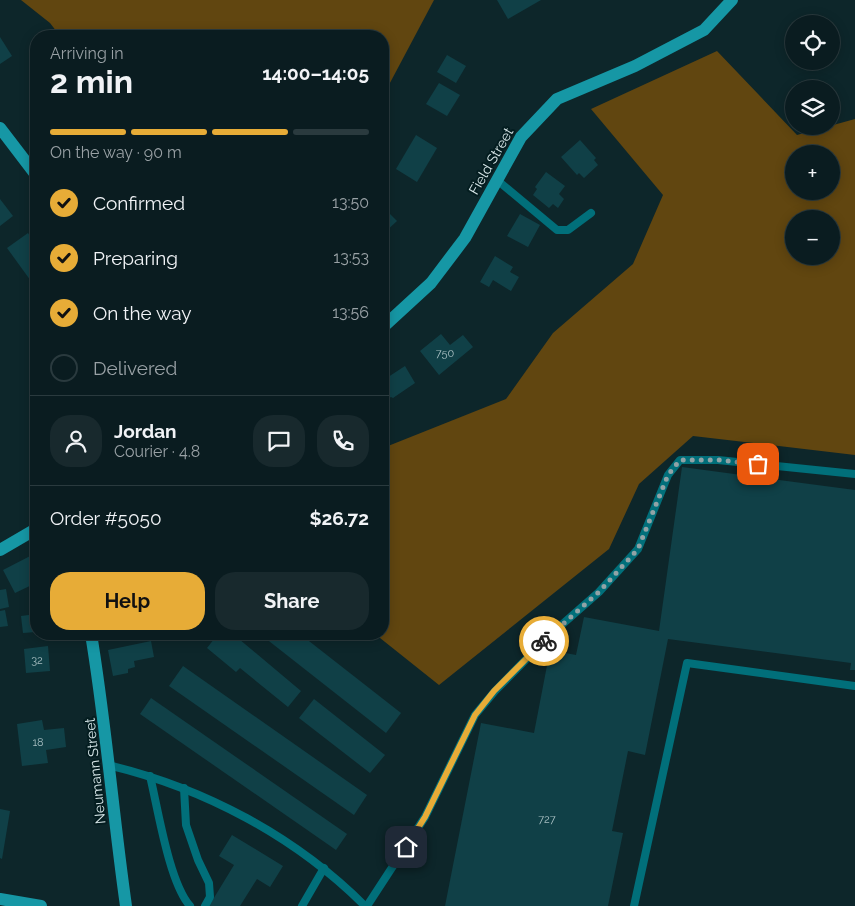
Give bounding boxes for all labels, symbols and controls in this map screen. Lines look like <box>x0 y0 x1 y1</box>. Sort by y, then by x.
map controls <box>785 15 840 265</box>
button: locate <box>785 15 840 70</box>
text: Arriving in <box>50 44 124 63</box>
text: 14:00–14:05 <box>262 62 369 84</box>
text: 2 min <box>50 63 133 100</box>
button: layers <box>785 80 840 135</box>
street label: Field Street <box>465 125 517 197</box>
text: On the way · 90 m <box>50 143 182 162</box>
button: + <box>785 145 840 200</box>
icon: check <box>50 189 78 217</box>
text: Confirmed <box>93 192 185 214</box>
text: 13:50 <box>332 193 369 212</box>
button: − <box>785 210 840 265</box>
icon: check <box>50 244 78 272</box>
text: Preparing <box>93 247 178 269</box>
text: 13:53 <box>333 248 369 267</box>
icon: check <box>50 299 78 327</box>
text: On the way <box>93 302 192 324</box>
text: 13:56 <box>332 303 369 322</box>
house number: 750 <box>436 347 454 360</box>
text: Delivered <box>93 357 177 379</box>
button: person <box>50 415 102 467</box>
button: chat <box>253 415 305 467</box>
button: phone <box>317 415 369 467</box>
text: Jordan <box>114 420 177 442</box>
text: Courier · 4.8 <box>114 442 200 461</box>
pin <box>737 443 779 485</box>
icon: bag <box>744 450 772 478</box>
text: Order #5050 <box>50 507 162 529</box>
text: $26.72 <box>309 507 369 529</box>
button: Help <box>50 572 205 630</box>
button: Share <box>215 572 369 630</box>
courier <box>519 616 569 666</box>
icon: bike <box>530 627 558 655</box>
house number: 32 <box>31 654 43 667</box>
street label: Neumann Street <box>81 717 109 825</box>
house number: 18 <box>32 736 44 749</box>
house number: 727 <box>538 813 556 826</box>
pin <box>385 826 427 868</box>
icon: home <box>392 833 420 861</box>

